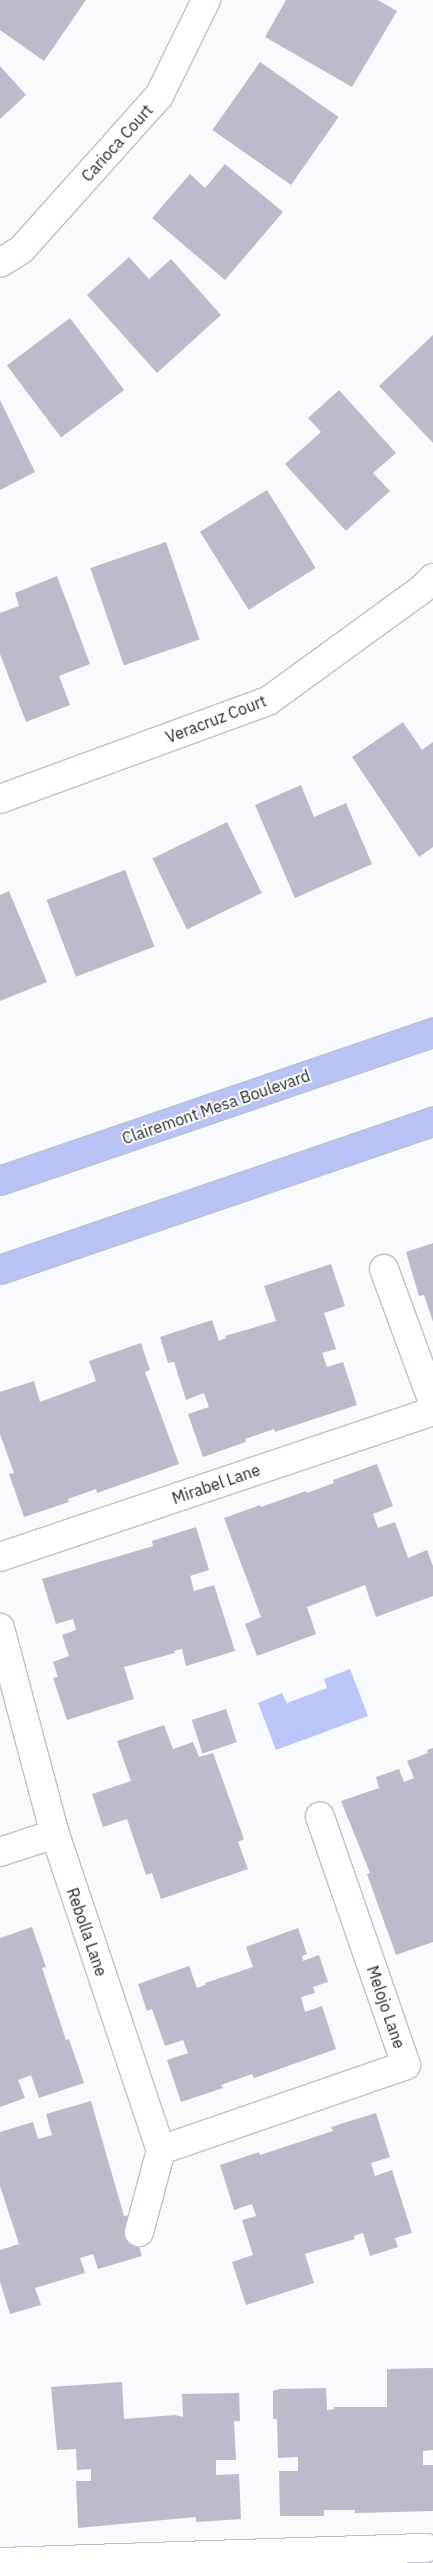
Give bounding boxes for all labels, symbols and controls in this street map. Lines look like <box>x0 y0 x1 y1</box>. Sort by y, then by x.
street label: Carioca Court <box>77 100 157 186</box>
street label: Veracruz Court <box>163 691 269 747</box>
street label: Clairemont Mesa Boulevard <box>119 1066 313 1148</box>
street label: Mirabel Lane <box>169 1460 263 1508</box>
street label: Rebolla Lane <box>63 1885 111 1979</box>
street label: Melojo Lane <box>363 1963 409 2051</box>

